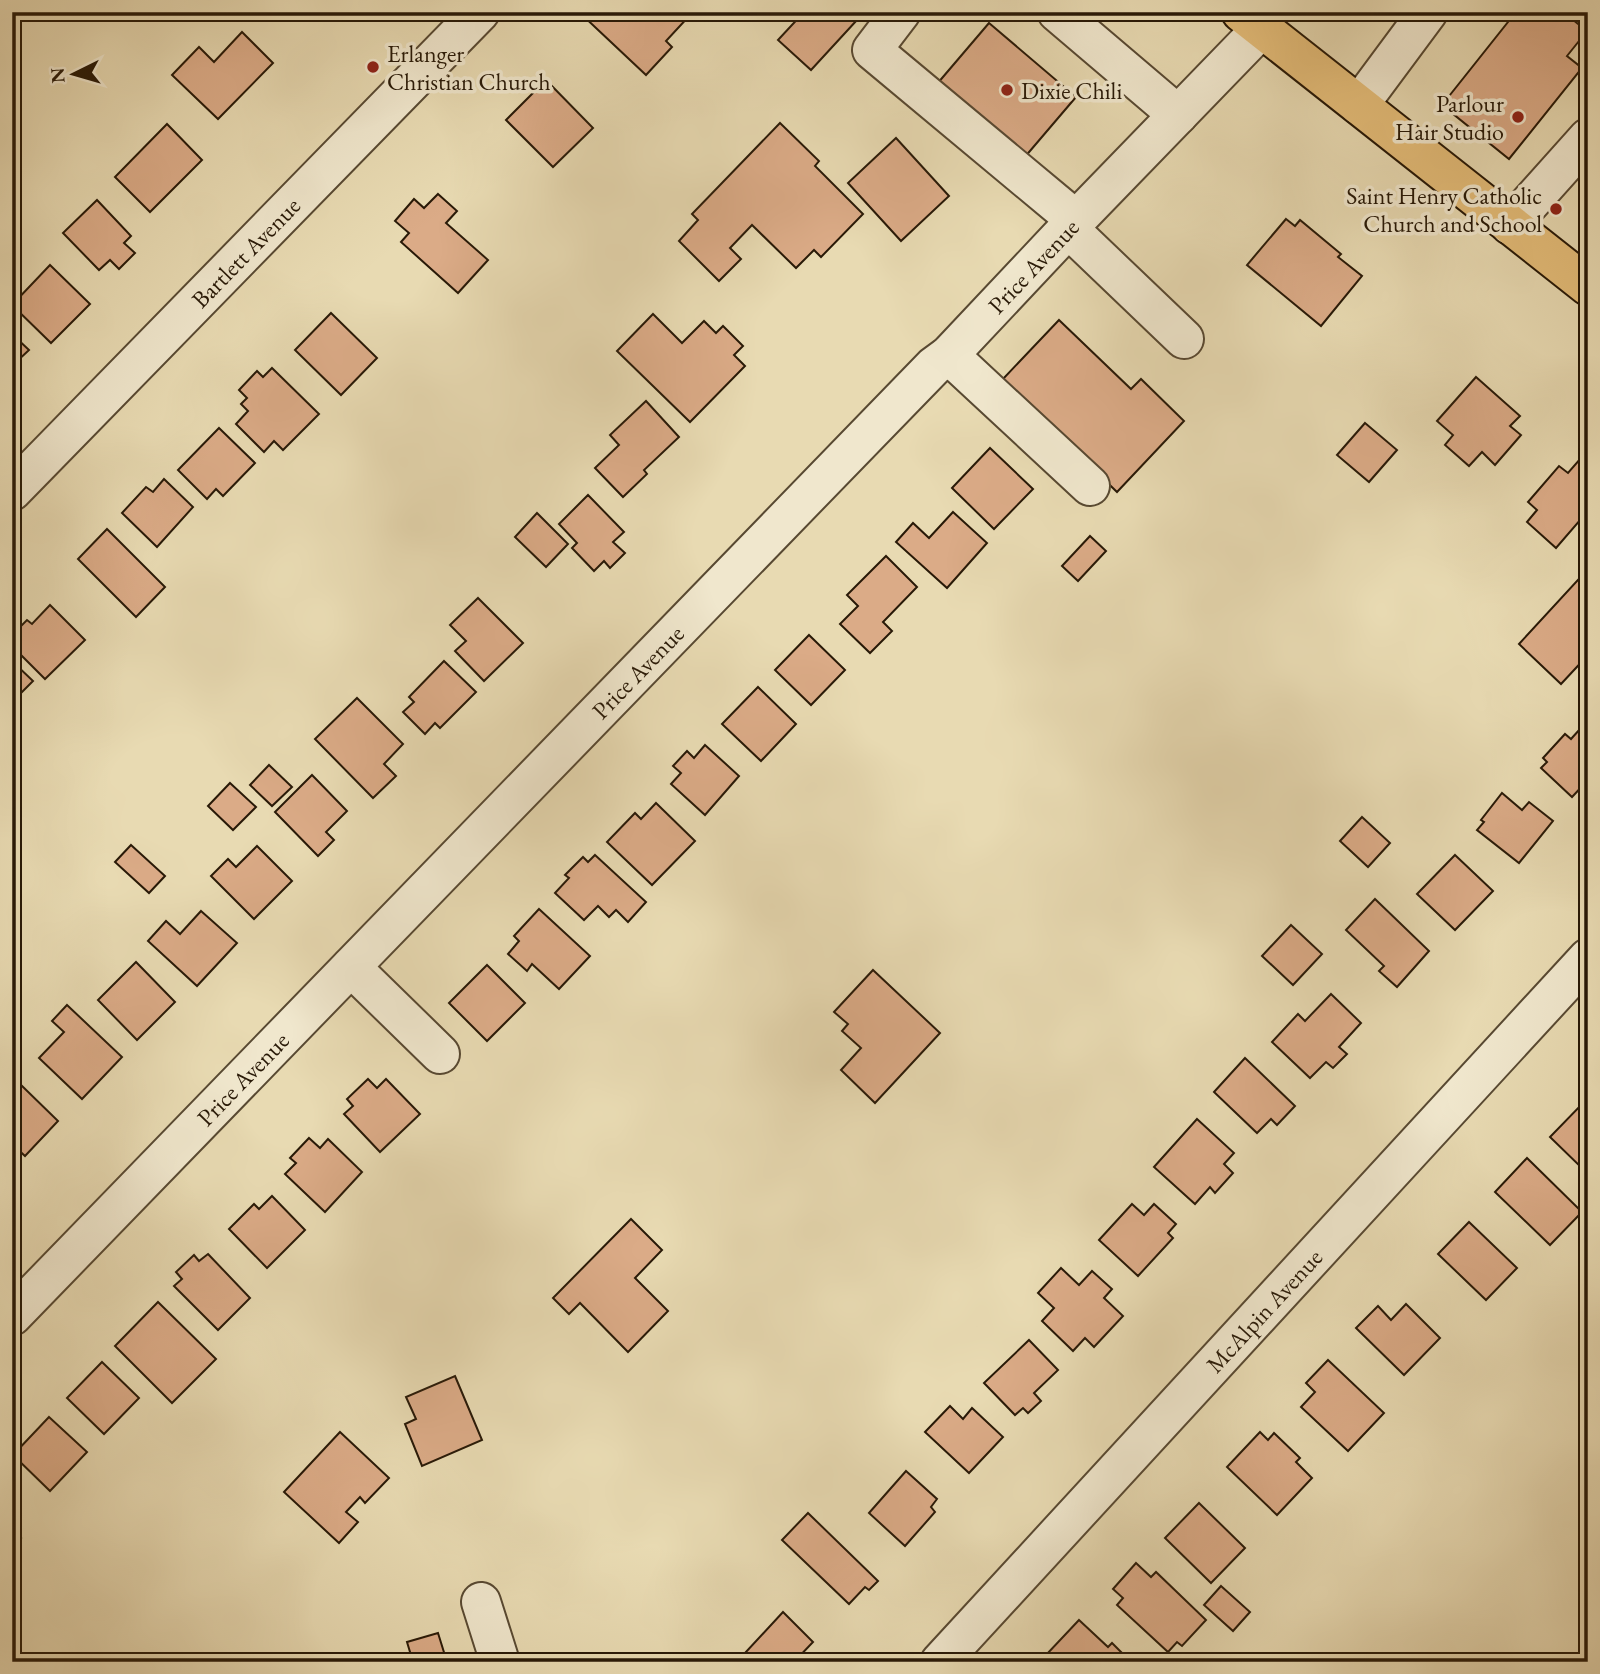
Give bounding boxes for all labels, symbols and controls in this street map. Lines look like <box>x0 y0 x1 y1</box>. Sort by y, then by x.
north arrow <box>38 38 108 108</box>
place label: Erlanger Christian Church <box>387 38 551 97</box>
marker: Erlanger Christian Church <box>365 59 381 75</box>
text: N <box>44 66 71 84</box>
place label: Dixie Chili <box>1021 75 1122 106</box>
marker: Dixie Chili <box>999 82 1015 98</box>
place label: Parlour Hair Studio <box>1395 88 1504 147</box>
marker: Parlour Hair Studio <box>1510 109 1526 125</box>
place label: Saint Henry Catholic Church and School <box>1346 180 1542 239</box>
street label: Bartlett Avenue <box>184 190 307 314</box>
marker: Saint Henry Catholic Church and School <box>1548 201 1564 217</box>
street label: Price Avenue <box>981 212 1085 320</box>
street label: Price Avenue <box>585 618 690 725</box>
street label: Price Avenue <box>190 1025 295 1132</box>
street label: McAlpin Avenue <box>1199 1242 1329 1379</box>

